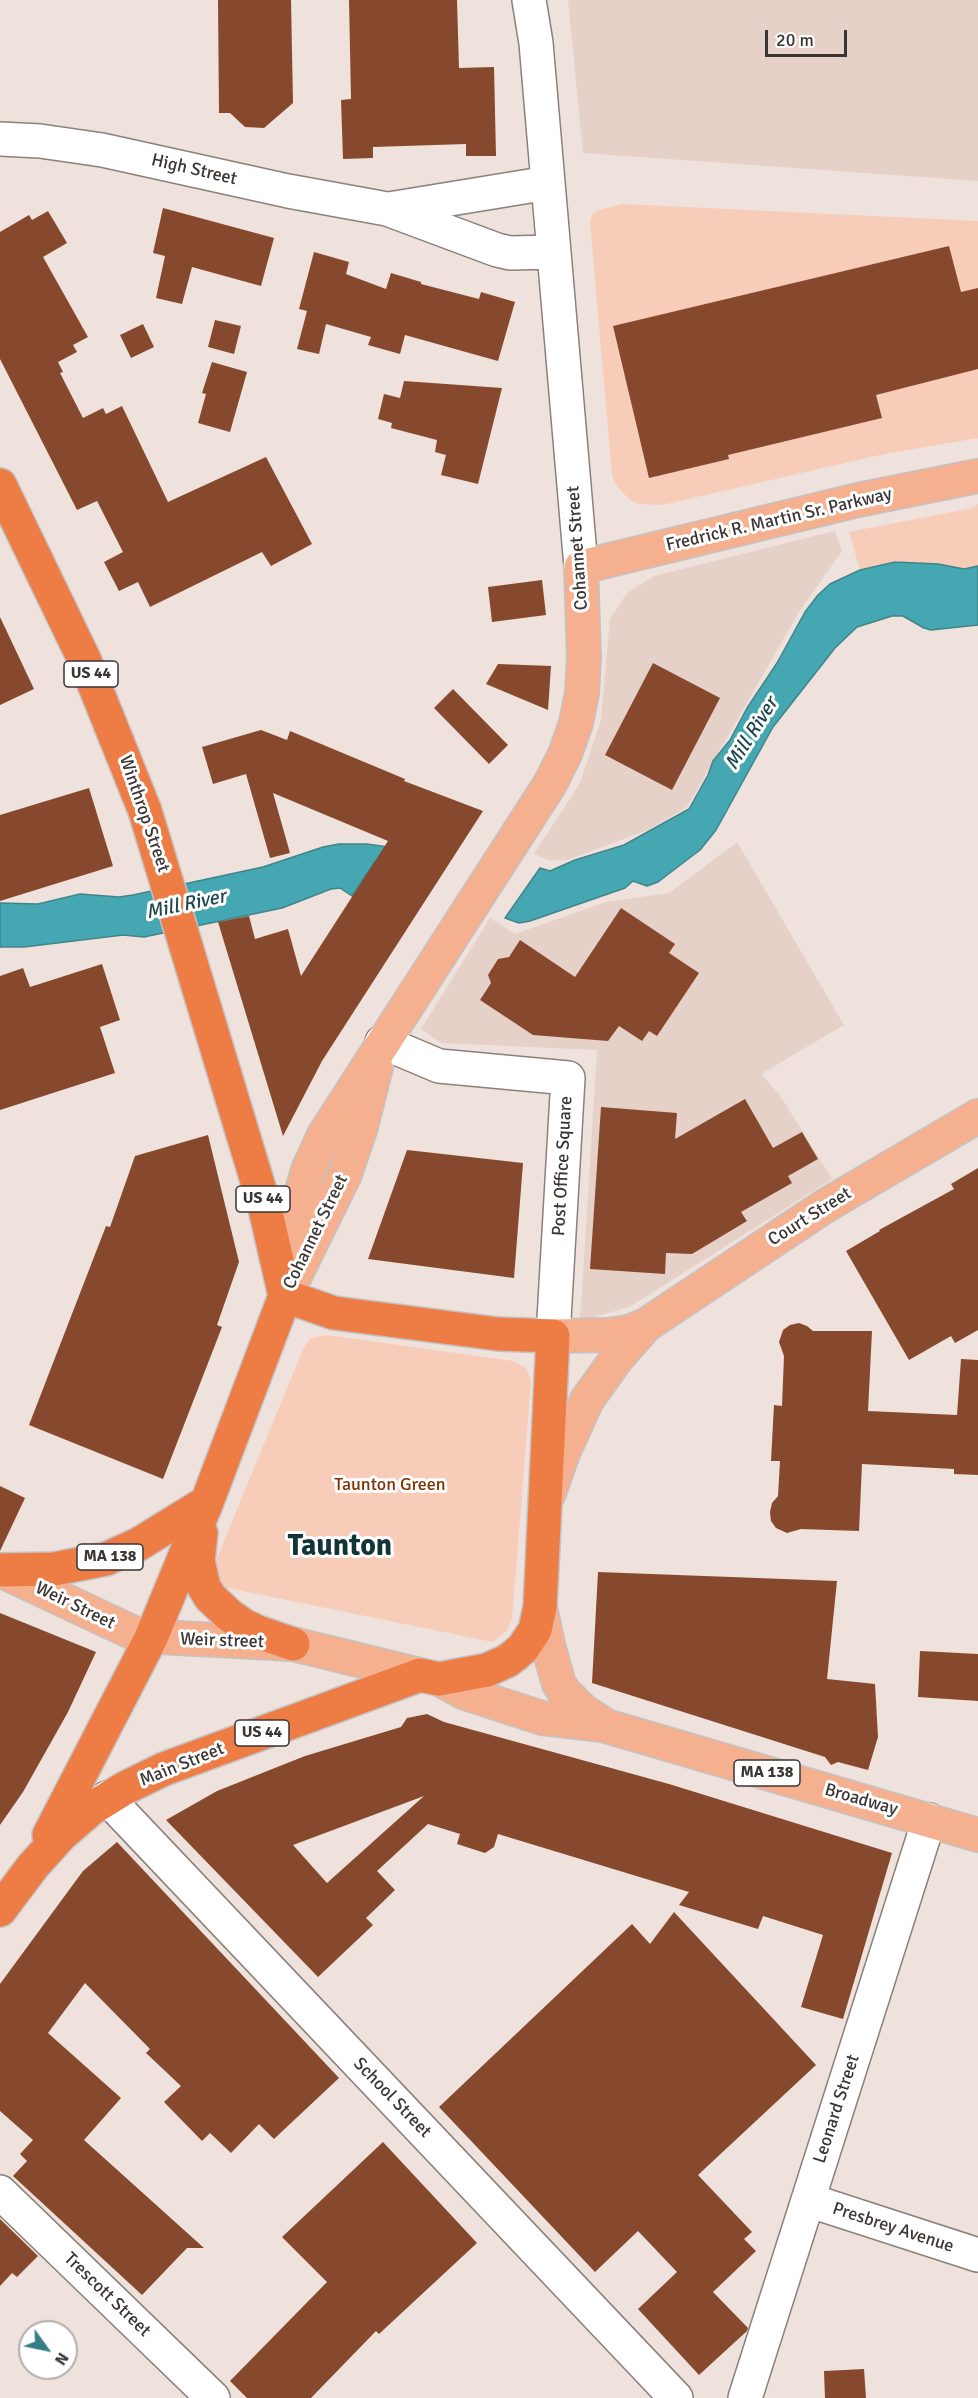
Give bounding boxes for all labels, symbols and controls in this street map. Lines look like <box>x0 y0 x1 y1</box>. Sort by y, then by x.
scale bar <box>768 18 850 56</box>
text: 20 m <box>776 29 814 51</box>
street label: High Street <box>149 150 239 190</box>
street label: Fredrick R. Martin Sr. Parkway <box>664 483 894 557</box>
street label: Cohannet Street <box>563 485 593 611</box>
road number: US 44 <box>64 661 118 687</box>
water label: Mill River <box>720 693 784 775</box>
street label: Winthrop Street <box>114 753 174 875</box>
water label: Mill River <box>144 885 228 925</box>
street label: Post Office Square <box>549 1095 577 1237</box>
street label: Cohannet Street <box>279 1171 353 1293</box>
street label: Court Street <box>764 1183 856 1251</box>
road number: US 44 <box>236 1186 290 1212</box>
park label: Taunton Green <box>334 1474 446 1496</box>
district label: Taunton <box>288 1529 392 1565</box>
road number: MA 138 <box>77 1544 143 1570</box>
street label: Weir Street <box>32 1577 118 1635</box>
street label: Weir street <box>180 1629 264 1653</box>
road number: US 44 <box>235 1720 289 1746</box>
street label: Main Street <box>137 1738 227 1792</box>
road number: MA 138 <box>734 1760 800 1786</box>
street label: Broadway <box>822 1779 900 1821</box>
street label: Leonard Street <box>809 2052 865 2166</box>
street label: School Street <box>348 2053 436 2143</box>
street label: Presbrey Avenue <box>830 2198 956 2258</box>
street label: Trescott Street <box>59 2248 155 2342</box>
north arrow <box>18 2320 78 2380</box>
text: N <box>50 2349 73 2369</box>

